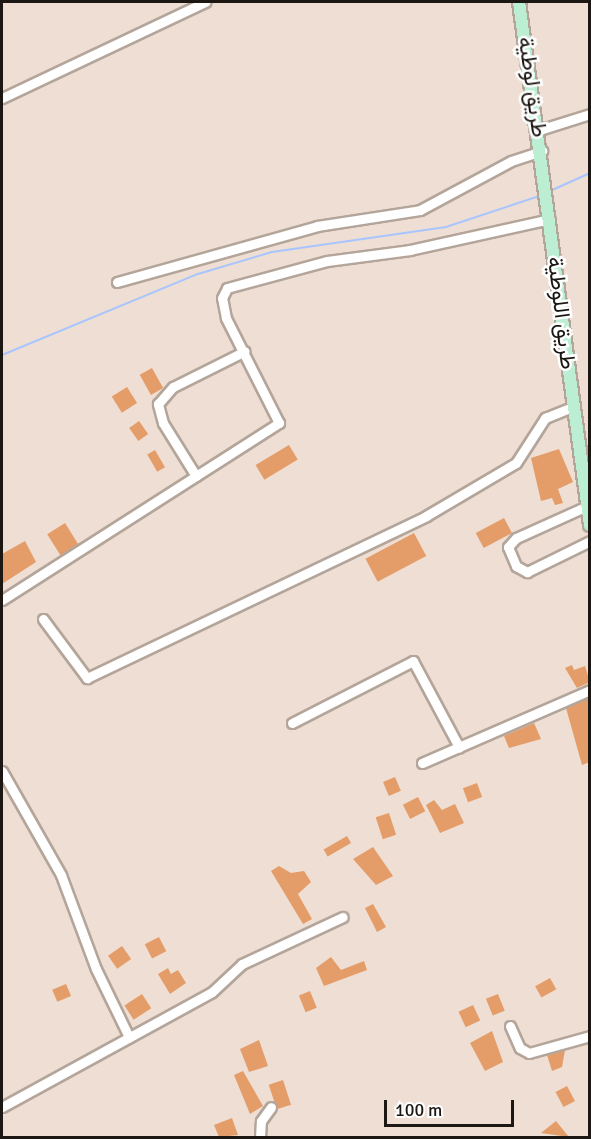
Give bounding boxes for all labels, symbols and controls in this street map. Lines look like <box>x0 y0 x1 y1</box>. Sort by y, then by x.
street label: طريق لوطية <box>513 35 553 139</box>
street label: طريق اللوطية <box>542 255 582 371</box>
scale bar <box>387 1088 518 1126</box>
text: 100 m <box>395 1099 442 1121</box>

